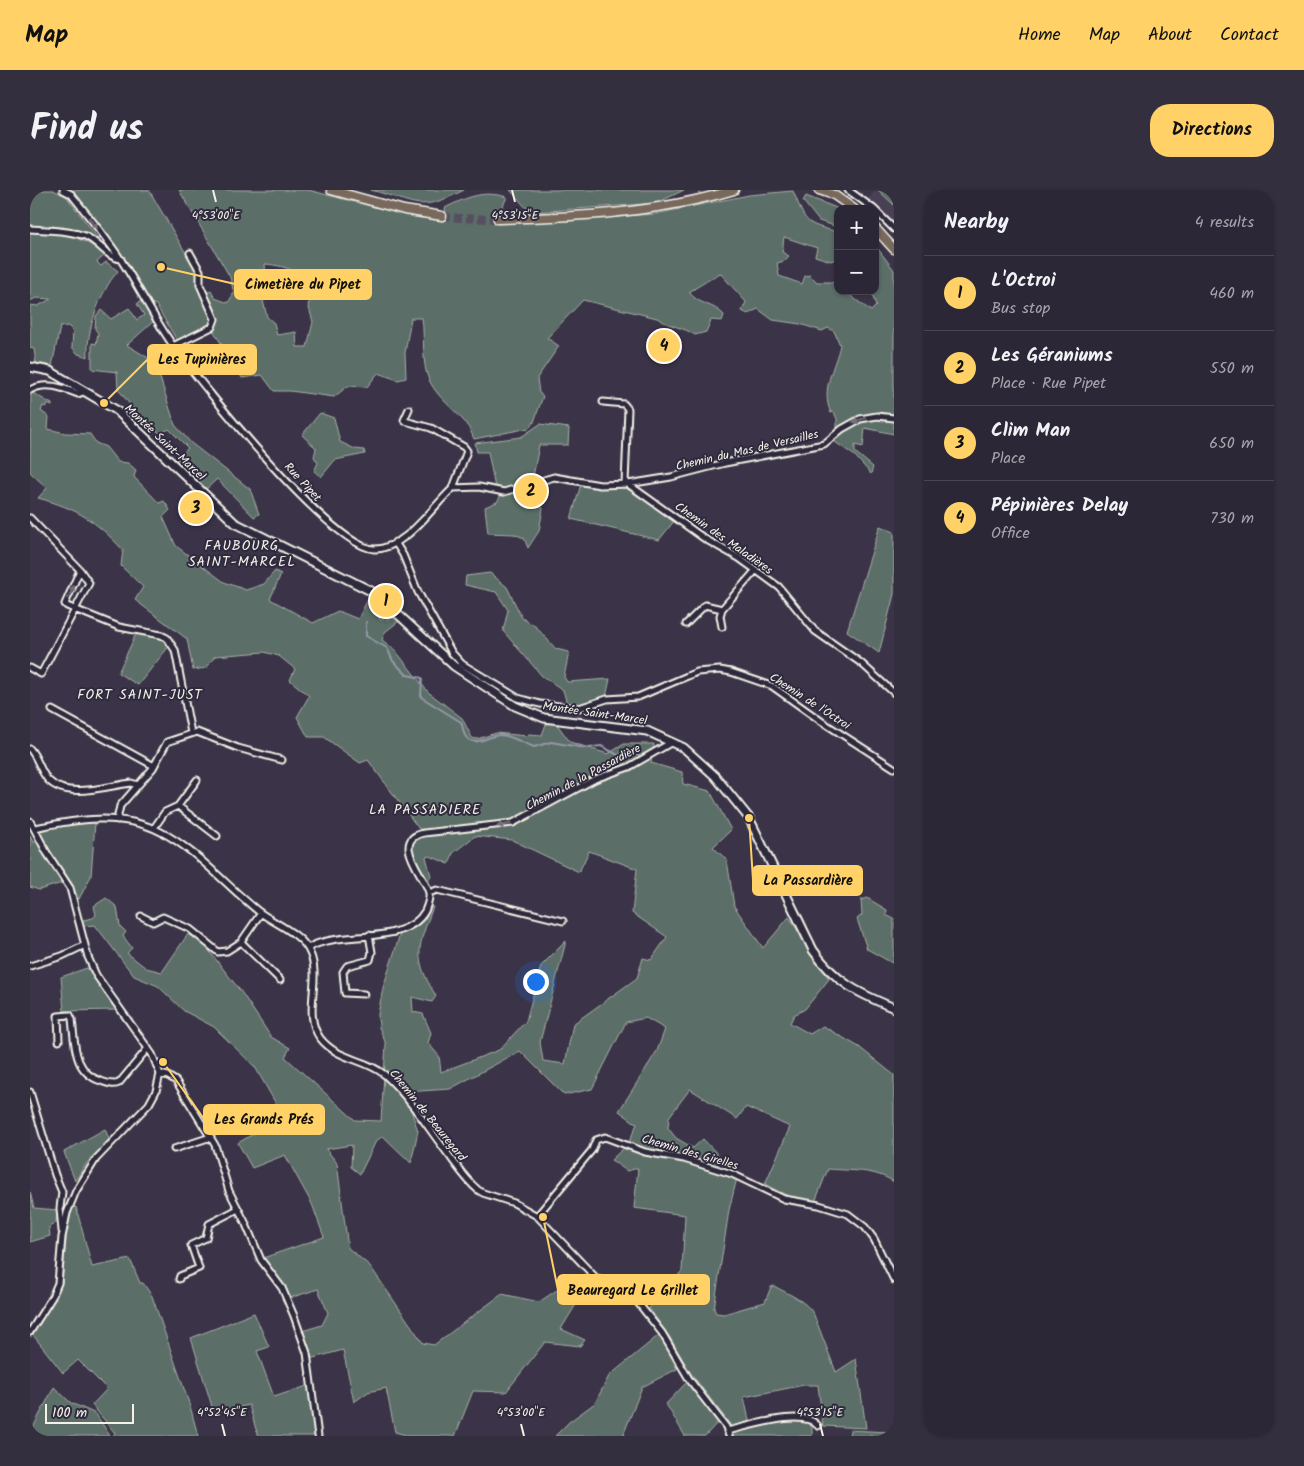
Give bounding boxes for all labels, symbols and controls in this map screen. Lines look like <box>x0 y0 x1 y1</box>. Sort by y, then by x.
text: Map <box>25 16 68 55</box>
text: Home <box>1018 21 1061 50</box>
text: Map <box>1089 21 1120 50</box>
text: About <box>1148 21 1192 50</box>
text: Contact <box>1220 21 1279 50</box>
text: Find us <box>30 102 143 158</box>
button: Directions <box>1150 104 1274 157</box>
map controls <box>834 205 879 295</box>
button: + <box>834 205 879 250</box>
text: 4°53'00"E <box>192 206 241 225</box>
text: 4°53'15"E <box>492 206 539 225</box>
text: Nearby <box>944 206 1009 239</box>
text: 4 results <box>1195 210 1254 235</box>
one-way arrow <box>88 216 98 230</box>
button: − <box>834 250 879 295</box>
text: L'Octroi <box>991 266 1056 296</box>
callout: Cimetière du Pipet <box>235 270 371 299</box>
text: Cimetière du Pipet <box>245 274 362 296</box>
text: 1 <box>958 281 962 306</box>
text: 460 m <box>1209 281 1254 306</box>
text: Bus stop <box>991 296 1050 321</box>
pin: 4 <box>648 327 680 365</box>
text: Les Géraniums <box>991 341 1113 371</box>
callout: Les Tupinières <box>148 345 256 374</box>
text: Les Tupinières <box>158 349 247 371</box>
text: 2 <box>955 356 965 381</box>
text: 550 m <box>1210 356 1254 381</box>
text: Place · Rue Pipet <box>991 371 1106 396</box>
street label: Montée Saint-Marcel <box>120 399 210 485</box>
text: Clim Man <box>991 416 1070 446</box>
one-way arrow <box>851 417 866 424</box>
street label: Chemin du Mas de Versailles <box>674 425 820 476</box>
text: 3 <box>956 431 964 456</box>
text: 650 m <box>1209 431 1254 456</box>
text: Place <box>991 446 1025 471</box>
street label: Rue Pipet <box>279 458 326 507</box>
pin: 2 <box>515 472 547 510</box>
pin: 3 <box>180 489 212 527</box>
text: Pépinières Delay <box>991 491 1128 521</box>
street label: Chemin des Maladières <box>671 497 777 580</box>
text: 4 <box>956 506 964 531</box>
text: 730 m <box>1210 506 1254 531</box>
text: Office <box>991 521 1030 546</box>
district label: FAUBOURG SAINT-MARCEL <box>188 535 296 573</box>
pin: 1 <box>370 582 402 620</box>
one-way arrow <box>67 585 75 599</box>
street label: Chemin de l'Octroi <box>766 668 855 735</box>
district label: FORT SAINT-JUST <box>77 684 203 706</box>
street label: Montée Saint-Marcel <box>541 697 649 730</box>
street label: Chemin de la Passardière <box>522 739 645 816</box>
district label: LA PASSADIERE <box>369 799 481 821</box>
one-way arrow <box>497 821 512 829</box>
callout: La Passardière <box>753 866 862 895</box>
text: La Passardière <box>763 870 853 892</box>
your location <box>523 969 549 995</box>
street label: Chemin de Beauregard <box>384 1065 471 1166</box>
callout: Les Grands Prés <box>204 1105 324 1134</box>
text: Les Grands Prés <box>214 1109 314 1131</box>
street label: Chemin des Girelles <box>639 1130 740 1175</box>
callout: Beauregard Le Grillet <box>558 1275 709 1304</box>
text: Beauregard Le Grillet <box>568 1280 699 1302</box>
scale bar <box>45 1401 134 1424</box>
text: 100 m <box>52 1402 87 1424</box>
text: 4°52'45"E <box>197 1403 248 1422</box>
text: 4°53'00"E <box>497 1403 546 1422</box>
text: 4°53'15"E <box>797 1403 844 1422</box>

